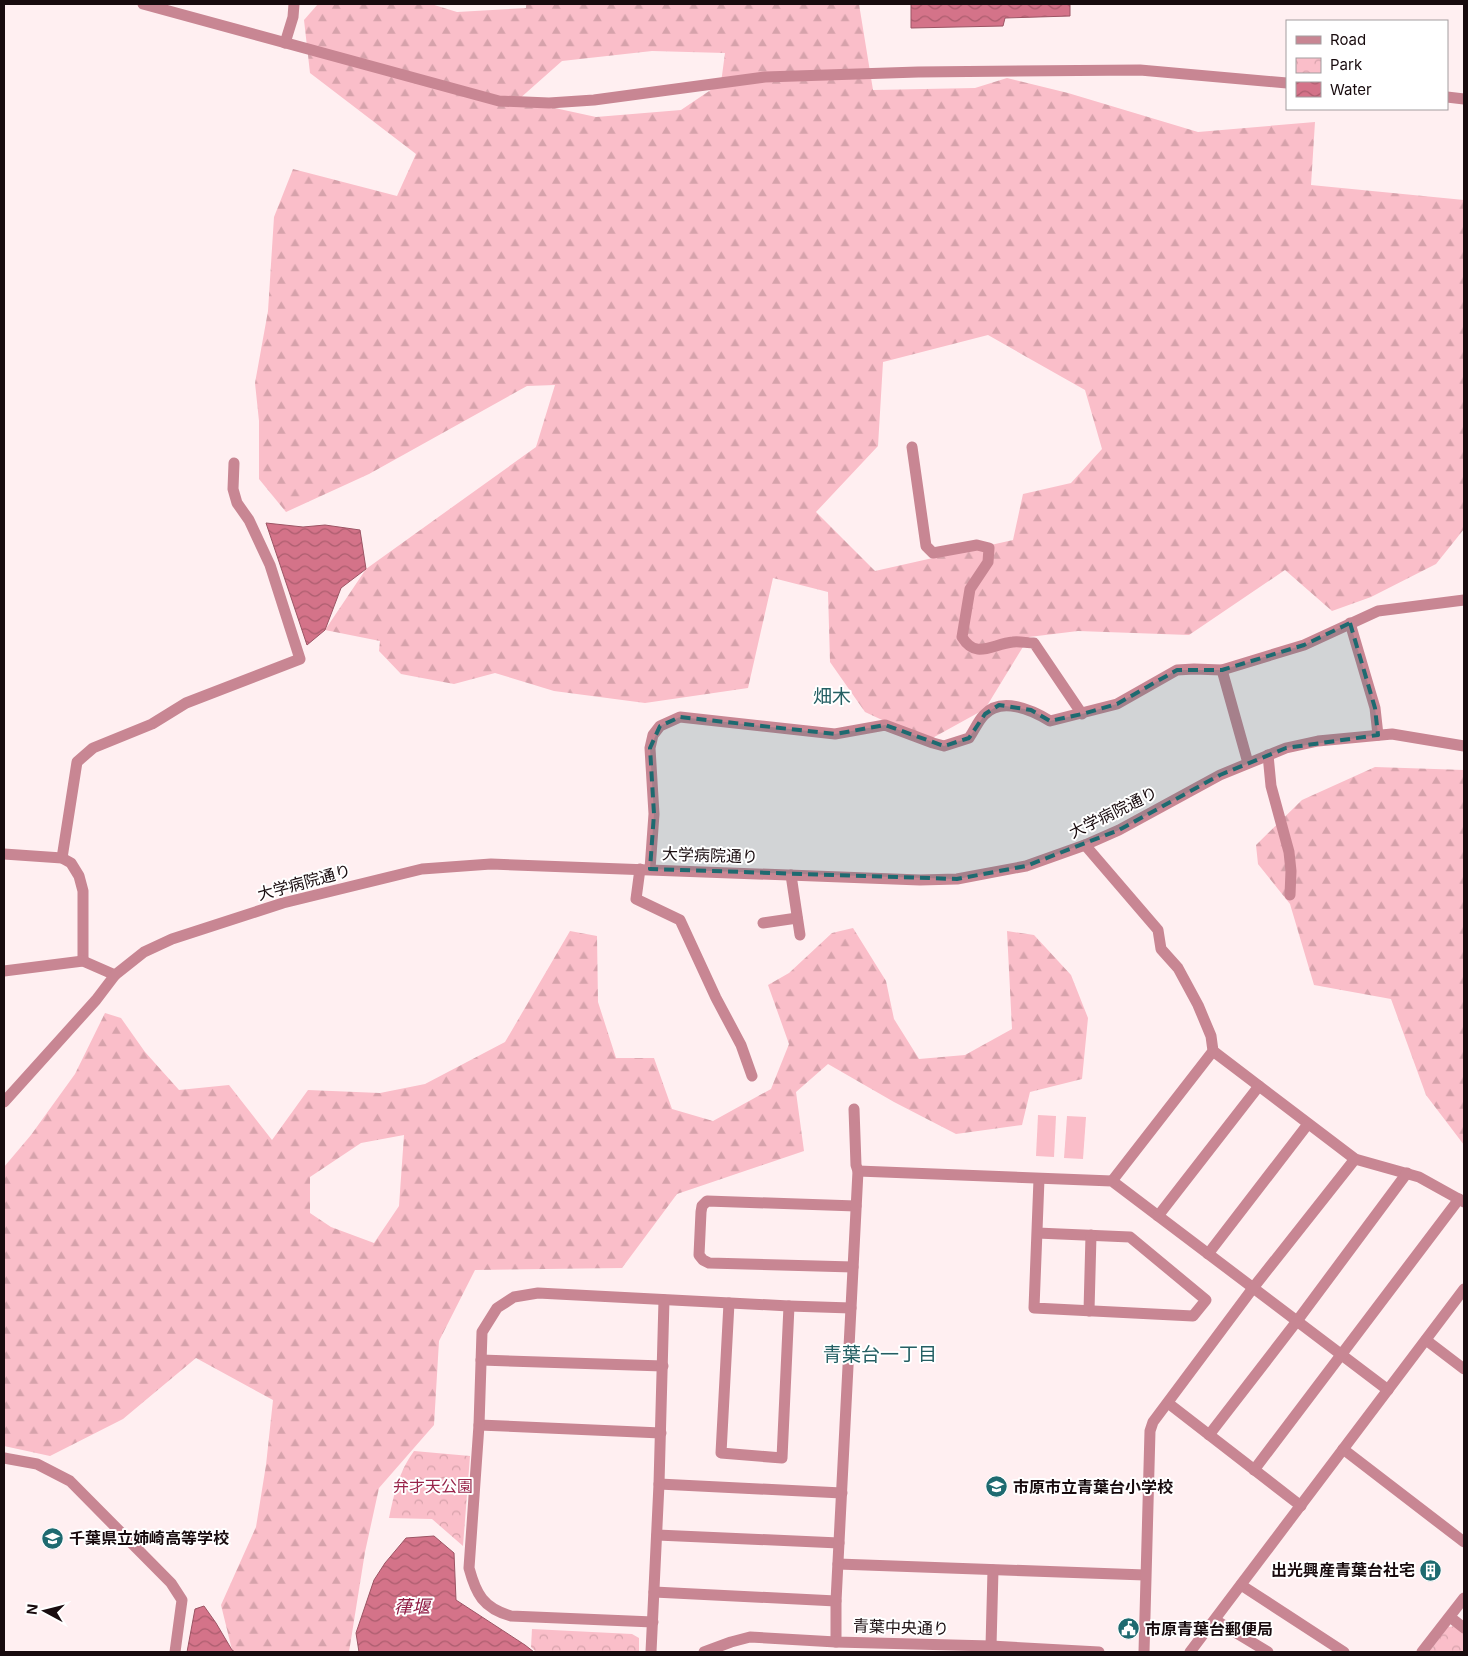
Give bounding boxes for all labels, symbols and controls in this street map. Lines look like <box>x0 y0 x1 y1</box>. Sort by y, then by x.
legend <box>1286 20 1448 110</box>
text: Road <box>1330 30 1366 49</box>
text: Park <box>1330 55 1363 74</box>
text: Water <box>1330 80 1372 99</box>
district label: 畑木 <box>813 685 851 708</box>
street label: 大学病院通り <box>1065 782 1161 842</box>
street label: 大学病院通り <box>662 843 758 867</box>
street label: 大学病院通り <box>255 860 353 904</box>
district label: 青葉台一丁目 <box>823 1343 937 1366</box>
school or university icon: 市原市立青葉台小学校 <box>985 1475 1009 1499</box>
park label: 弁才天公園 <box>393 1476 473 1496</box>
place label: 市原市立青葉台小学校 <box>1013 1477 1173 1497</box>
school or university icon: 千葉県立姉崎高等学校 <box>41 1526 65 1550</box>
place label: 千葉県立姉崎高等学校 <box>69 1528 229 1548</box>
building icon: 出光興産青葉台社宅 <box>1419 1558 1443 1582</box>
place label: 出光興産青葉台社宅 <box>1271 1560 1415 1580</box>
north arrow <box>20 1586 70 1636</box>
water label: 葎堰 <box>394 1596 433 1617</box>
text: N <box>23 1603 41 1616</box>
street label: 青葉中央通り <box>853 1615 949 1639</box>
public building icon: 市原青葉台郵便局 <box>1117 1617 1141 1641</box>
place label: 市原青葉台郵便局 <box>1145 1619 1273 1639</box>

